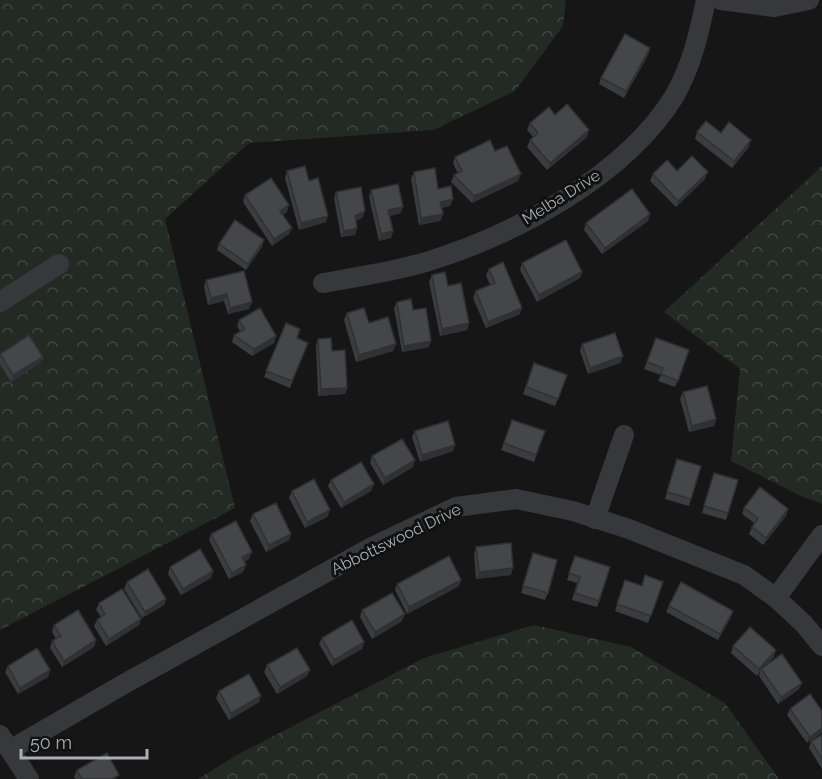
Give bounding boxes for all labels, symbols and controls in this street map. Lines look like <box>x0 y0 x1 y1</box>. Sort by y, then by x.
street label: Melba Drive <box>518 165 604 229</box>
street label: Abbottswood Drive <box>328 499 464 579</box>
scale bar <box>21 722 147 760</box>
text: 50 m <box>30 732 72 753</box>

